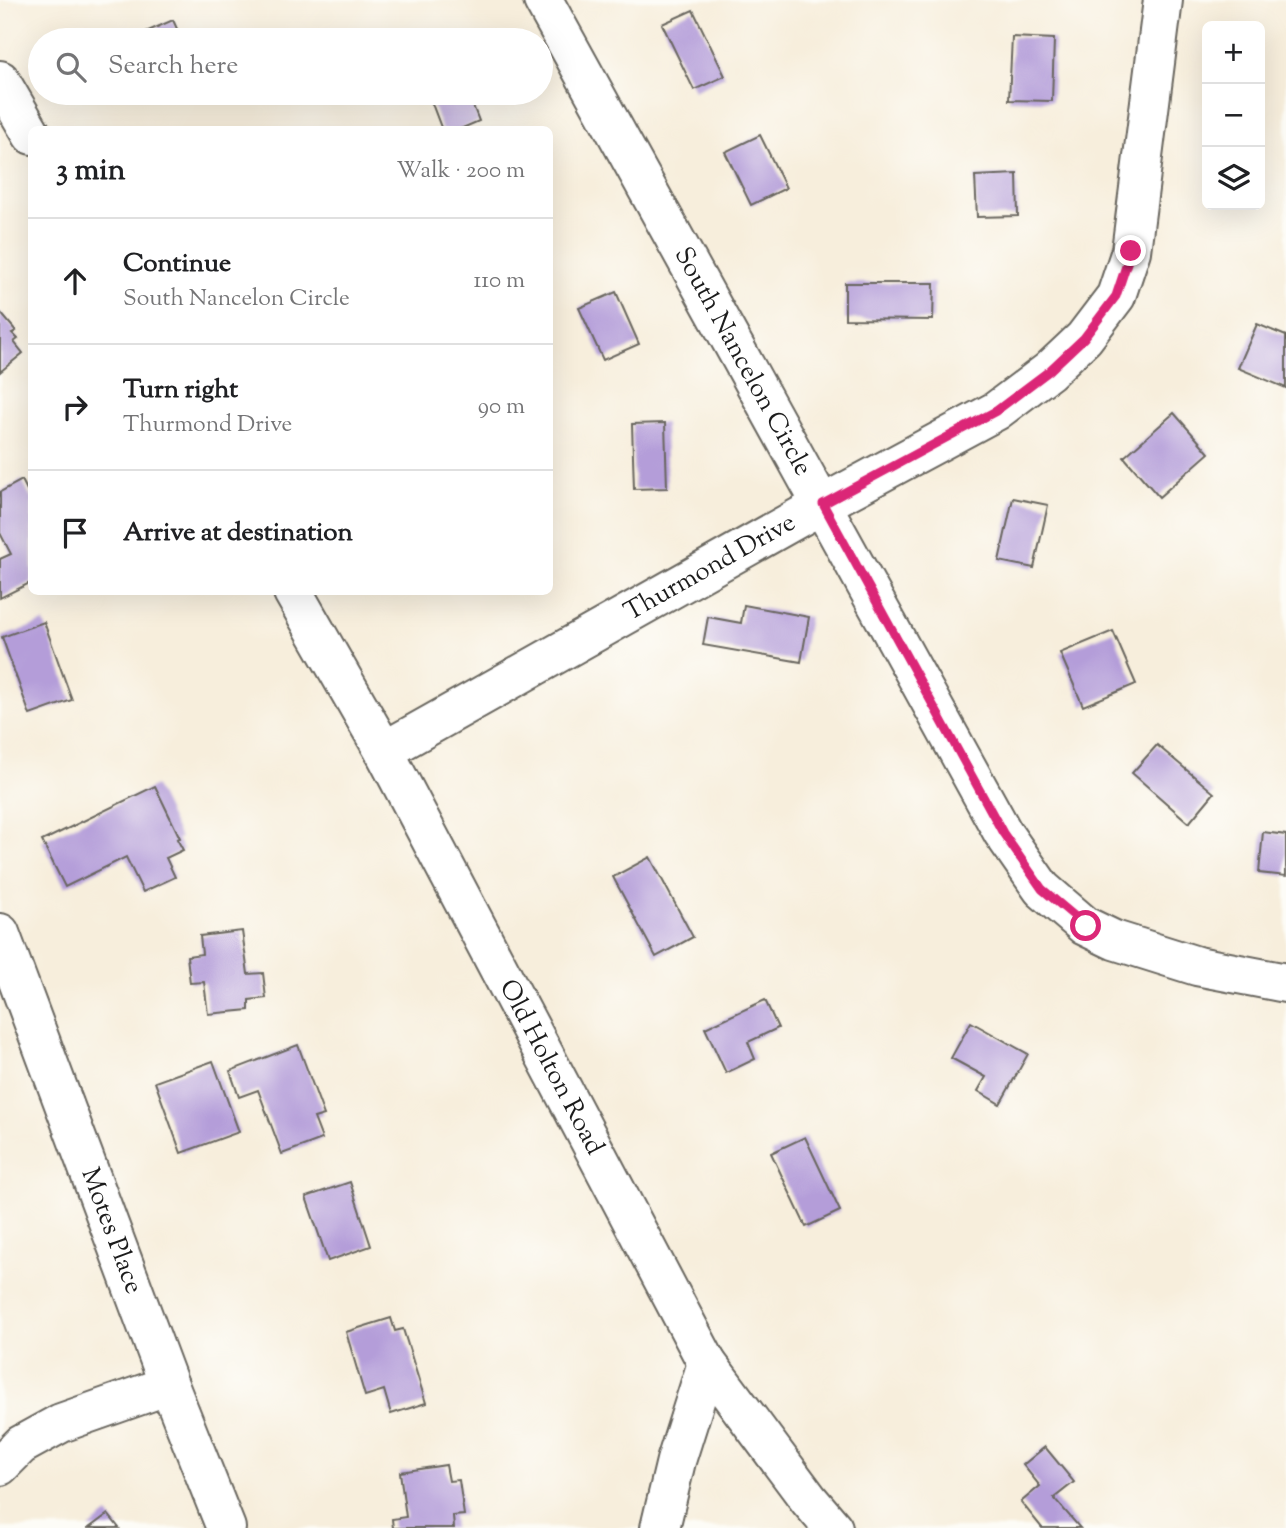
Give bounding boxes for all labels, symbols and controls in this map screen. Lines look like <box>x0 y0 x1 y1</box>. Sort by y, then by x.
map controls <box>1202 21 1265 210</box>
button: + <box>1202 21 1265 84</box>
search box <box>28 28 553 105</box>
icon: search <box>52 48 90 86</box>
text: Search here <box>108 48 238 85</box>
button: − <box>1202 84 1265 147</box>
button: layers <box>1202 147 1265 210</box>
text: 3 min <box>56 150 126 193</box>
text: Walk · 200 m <box>396 155 525 188</box>
route end <box>1115 235 1146 266</box>
street label: South Nancelon Circle <box>664 240 821 483</box>
text: Continue <box>123 246 231 283</box>
icon: ahead <box>56 262 94 300</box>
text: 110 m <box>474 265 525 298</box>
text: South Nancelon Circle <box>123 283 350 316</box>
text: Turn right <box>123 372 238 409</box>
icon: right <box>56 388 94 426</box>
text: 90 m <box>478 391 525 424</box>
text: Thurmond Drive <box>123 409 292 442</box>
street label: Thurmond Drive <box>617 505 802 631</box>
icon: arrive <box>56 514 94 552</box>
text: Arrive at destination <box>123 515 353 552</box>
route start <box>1070 910 1101 941</box>
street label: Old Holton Road <box>489 973 613 1162</box>
street label: Motes Place <box>71 1163 152 1299</box>

